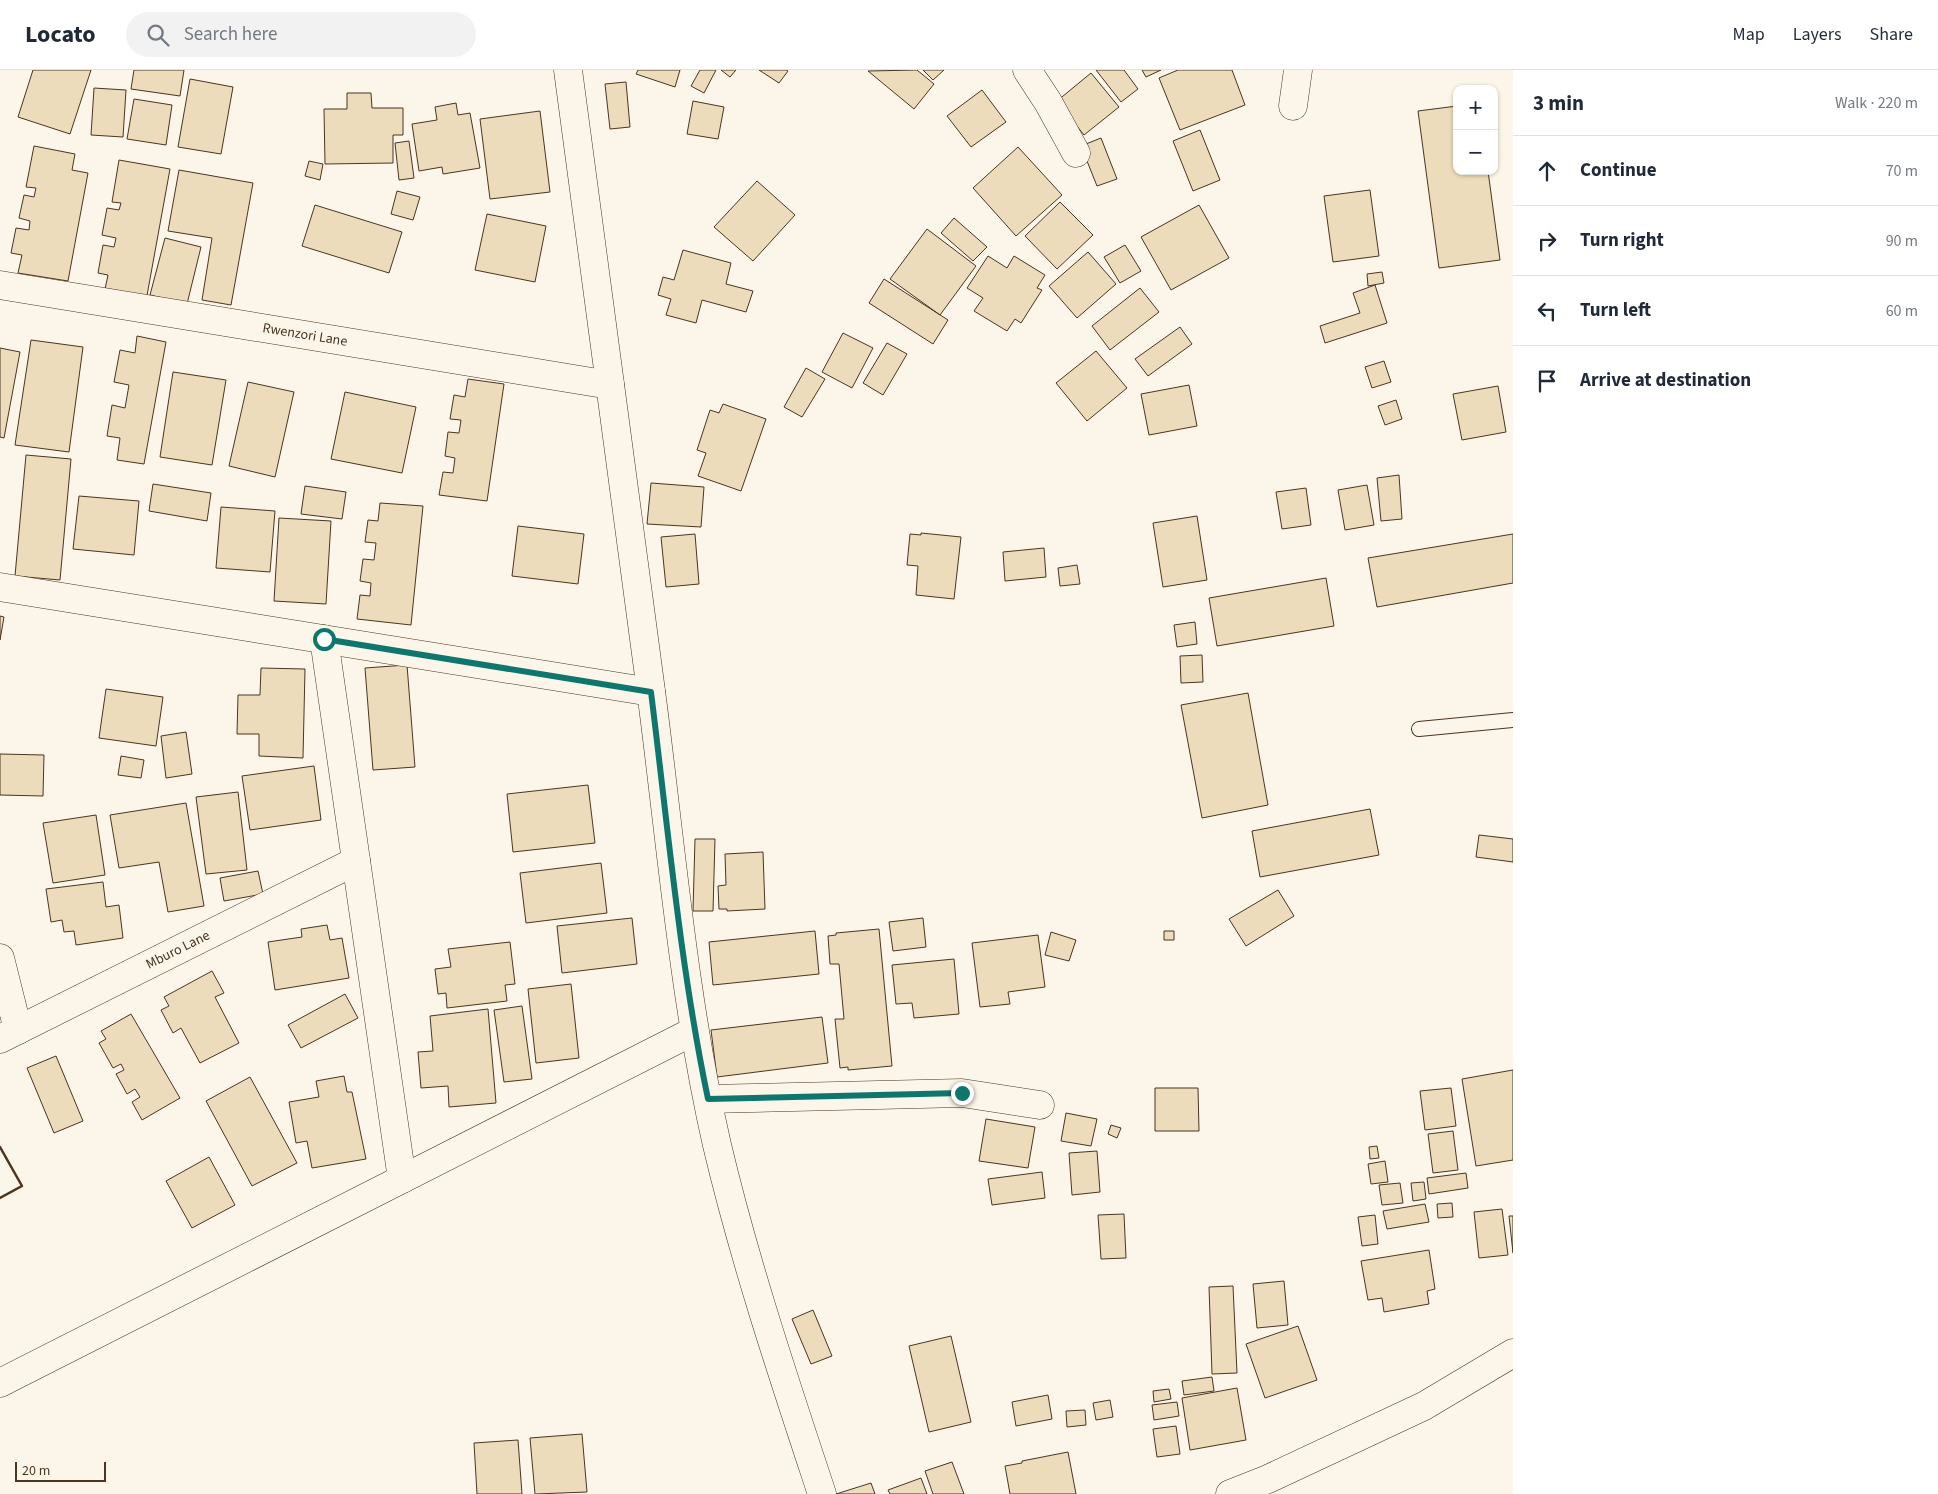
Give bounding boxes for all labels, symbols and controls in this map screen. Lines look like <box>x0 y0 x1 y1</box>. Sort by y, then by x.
search box <box>126 12 476 57</box>
text: Locato <box>25 17 96 52</box>
icon: search <box>144 21 172 49</box>
text: Search here <box>184 21 277 48</box>
text: Map <box>1733 22 1765 47</box>
text: Layers <box>1793 22 1842 47</box>
text: Share <box>1870 22 1913 47</box>
map controls <box>1453 85 1498 175</box>
button: + <box>1453 85 1498 130</box>
text: 3 min <box>1533 88 1584 118</box>
text: Walk · 220 m <box>1835 92 1918 114</box>
button: − <box>1453 130 1498 175</box>
icon: ahead <box>1533 157 1561 185</box>
text: Continue <box>1580 157 1657 184</box>
text: 70 m <box>1886 160 1918 182</box>
icon: right <box>1533 227 1561 255</box>
text: Turn right <box>1580 227 1664 254</box>
text: 90 m <box>1886 230 1918 252</box>
icon: left <box>1533 297 1561 325</box>
text: Turn left <box>1580 297 1651 324</box>
text: 60 m <box>1886 300 1918 322</box>
street label: Rwenzori Lane <box>261 318 349 352</box>
icon: arrive <box>1533 367 1561 395</box>
text: Arrive at destination <box>1580 367 1751 394</box>
route start <box>313 628 336 651</box>
street label: Mburo Lane <box>143 926 213 974</box>
route end <box>951 1082 974 1105</box>
scale bar <box>15 1459 106 1482</box>
text: 20 m <box>22 1461 50 1481</box>

